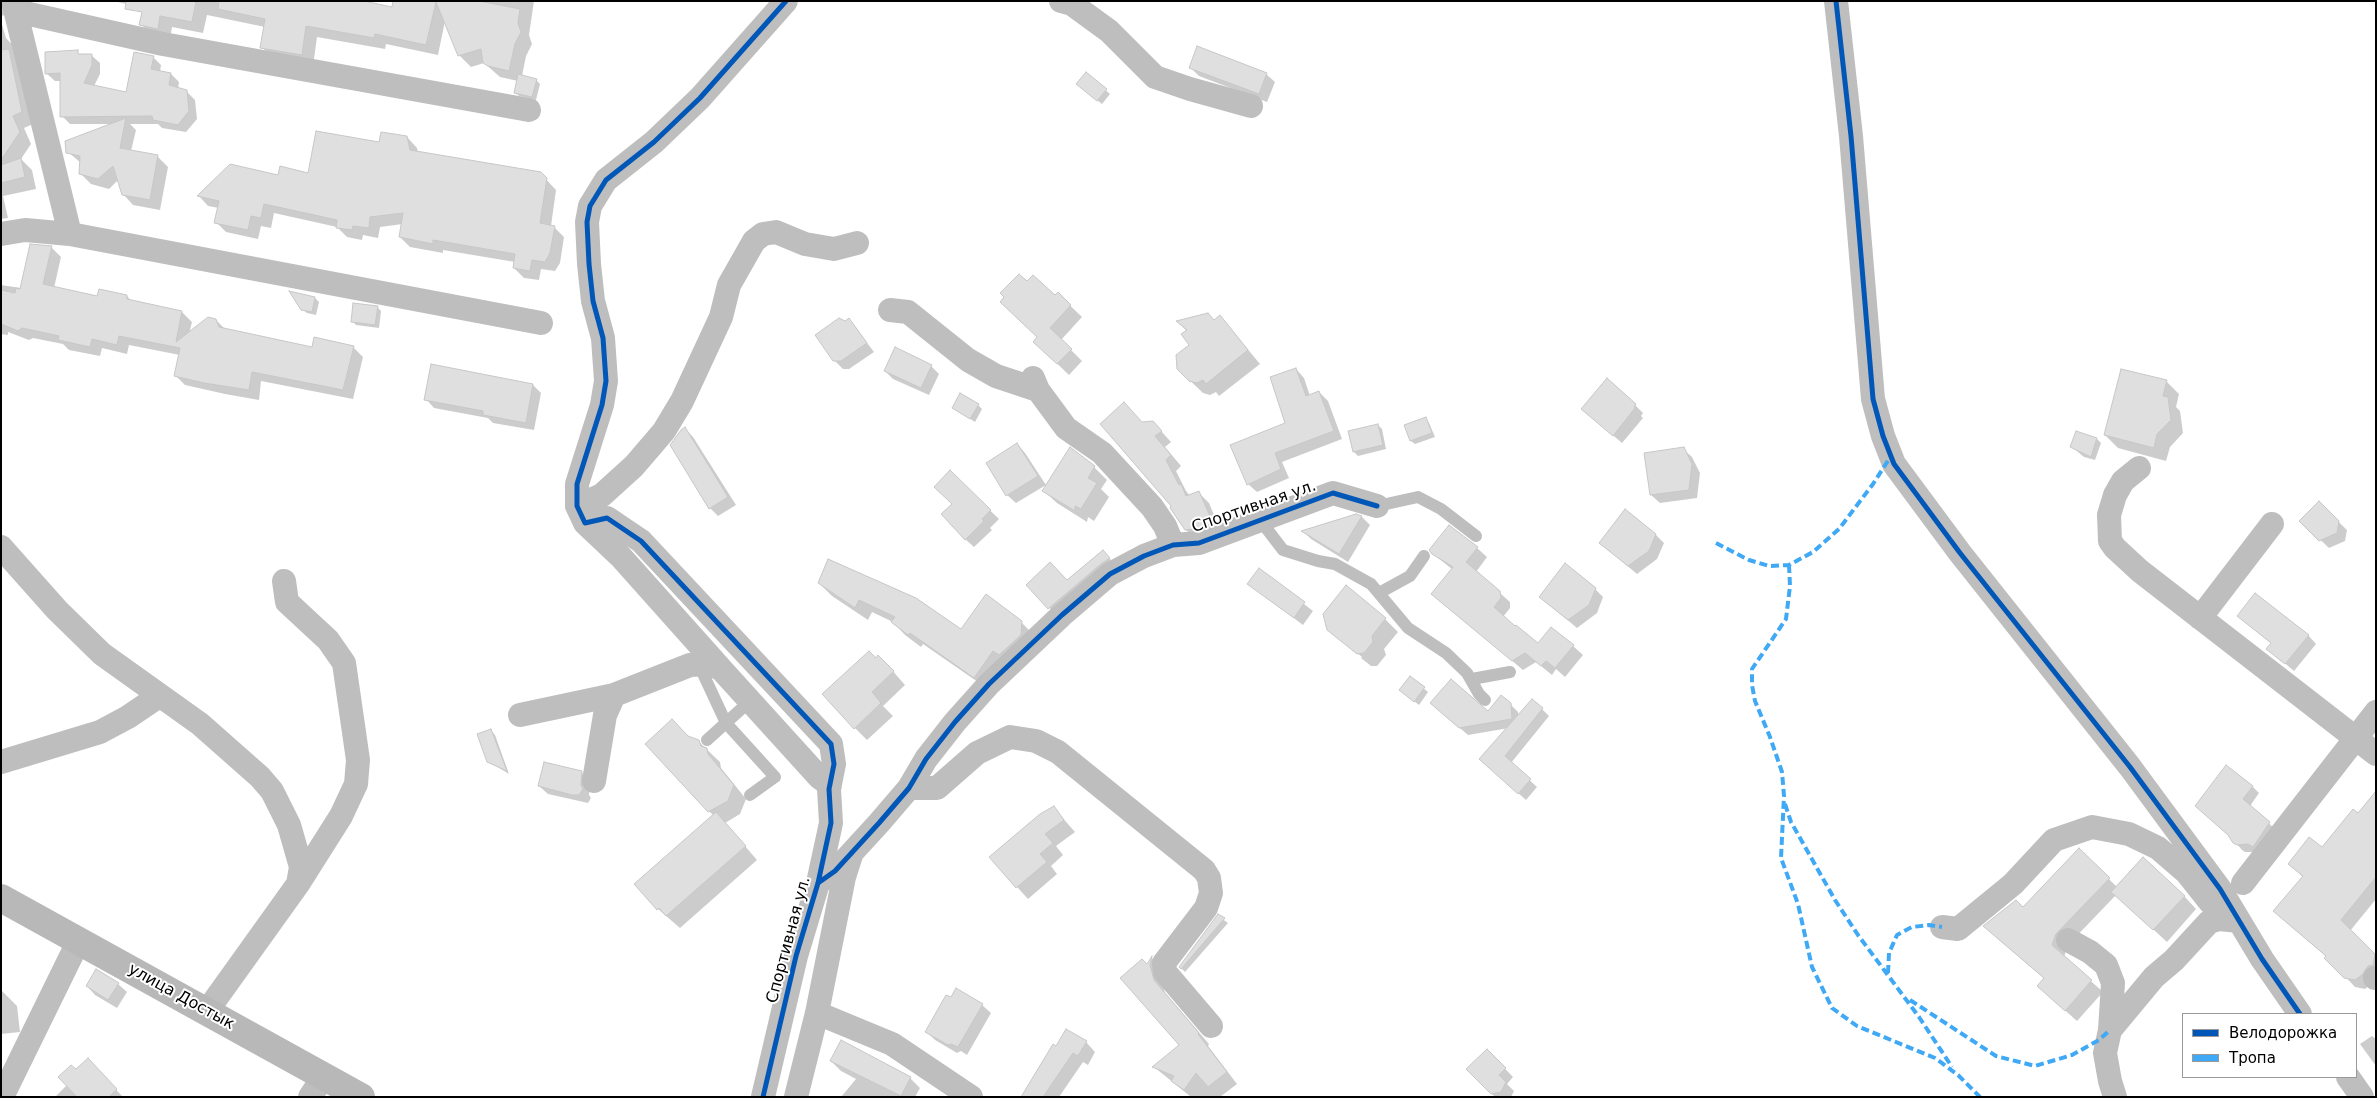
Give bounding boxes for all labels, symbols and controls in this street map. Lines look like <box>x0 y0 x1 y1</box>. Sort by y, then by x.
street label: Спортивная ул. <box>1189 477 1319 537</box>
street label: Спортивная ул. <box>763 874 815 1006</box>
street label: улица Достык <box>124 960 238 1034</box>
legend <box>2182 1013 2357 1078</box>
text: Велодорожка <box>2229 1024 2337 1042</box>
text: Тропа <box>2229 1049 2276 1067</box>

